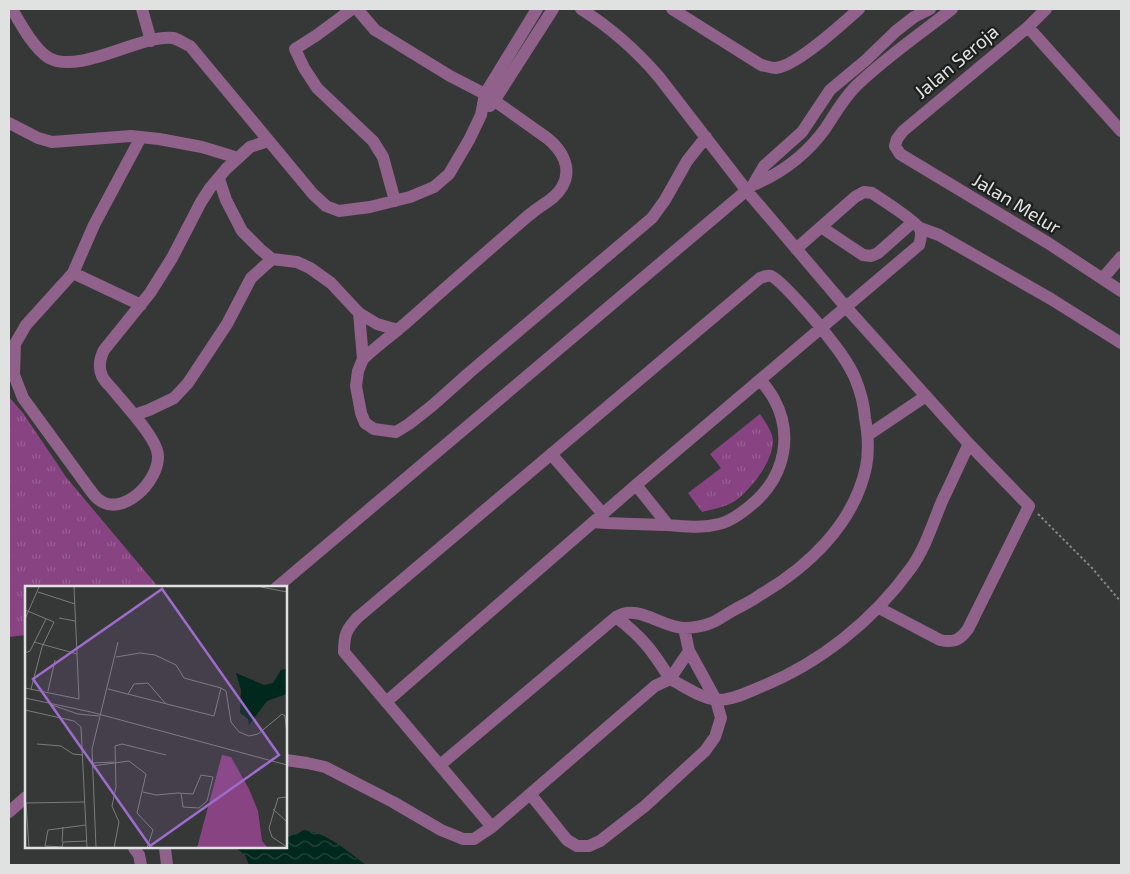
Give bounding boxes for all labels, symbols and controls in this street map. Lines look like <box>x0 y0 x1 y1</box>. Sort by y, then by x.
street label: Jalan Seroja <box>909 19 1003 103</box>
street label: Jalan Melur <box>969 168 1066 239</box>
inset map <box>25 586 288 849</box>

